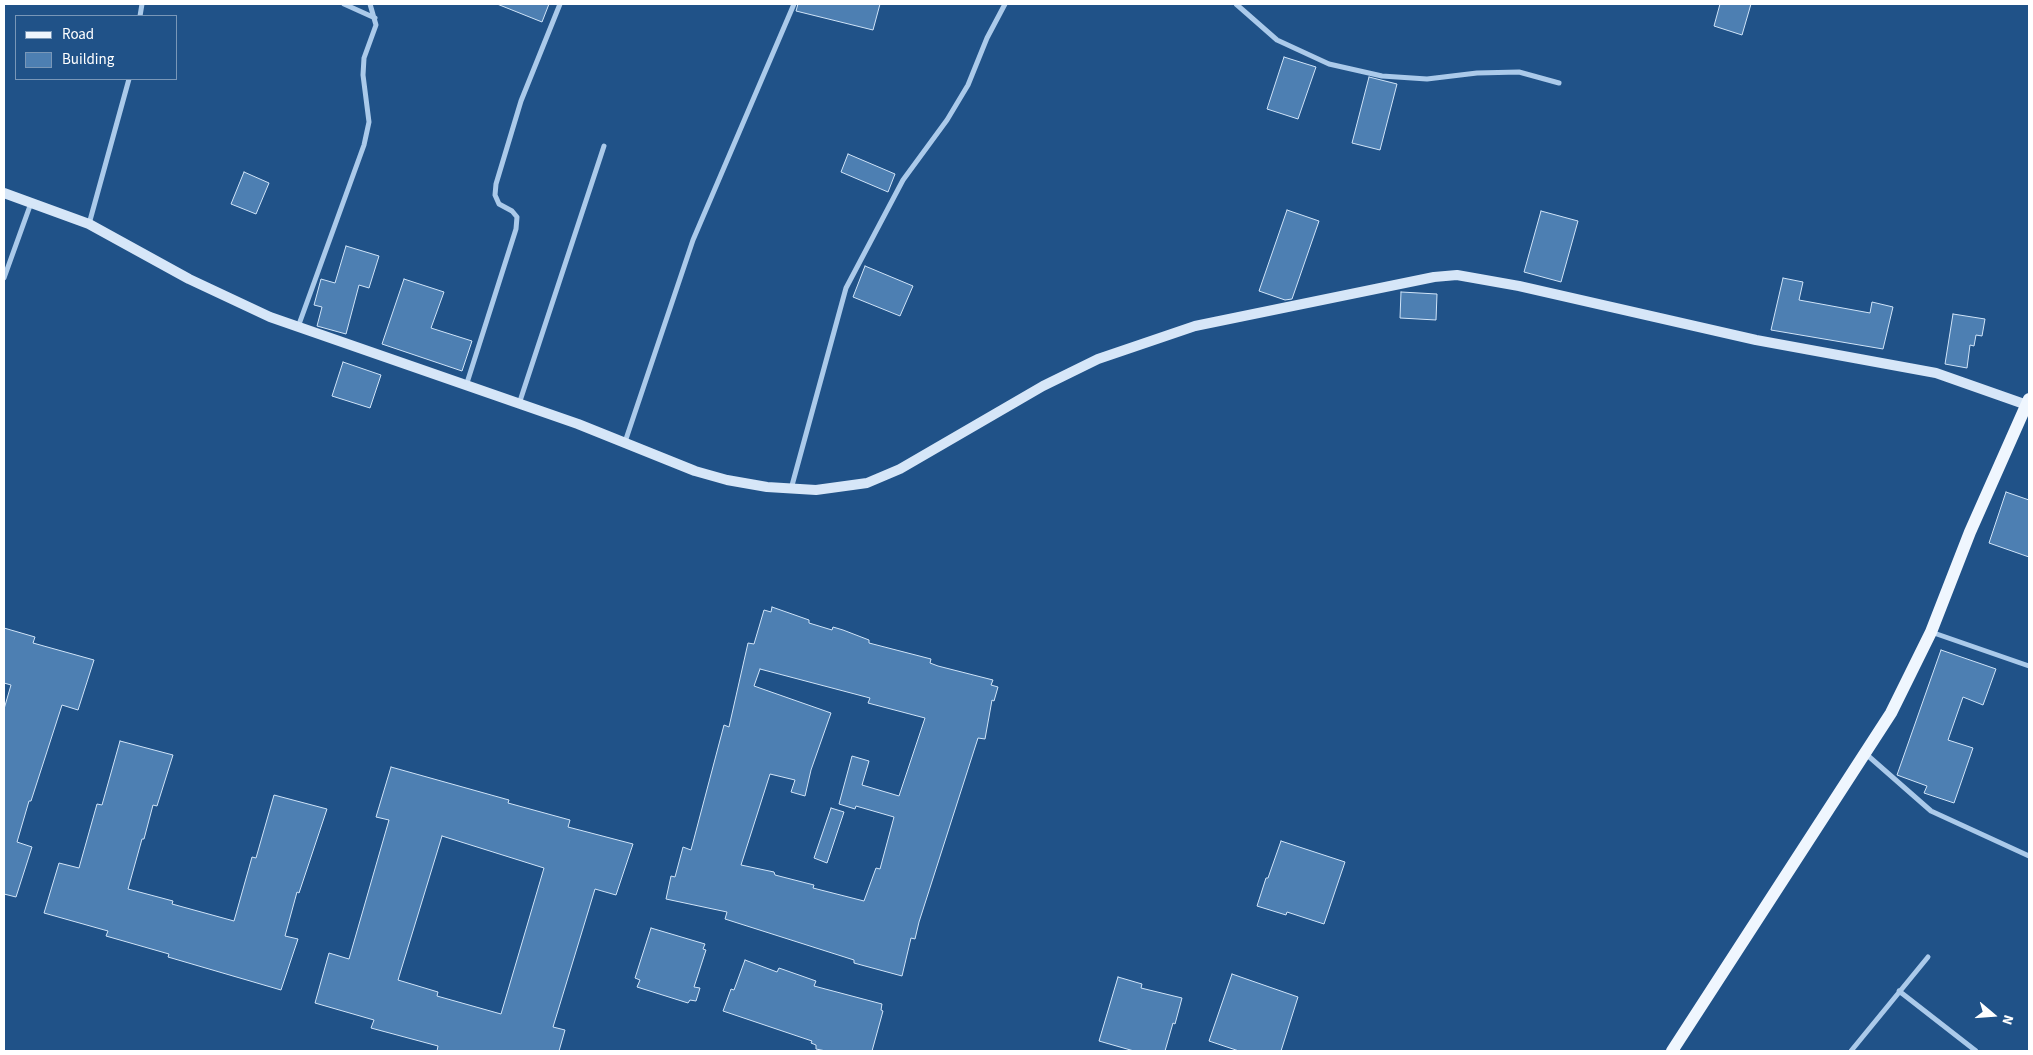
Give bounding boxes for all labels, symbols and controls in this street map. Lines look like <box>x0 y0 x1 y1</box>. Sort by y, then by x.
legend <box>15 15 178 80</box>
text: Road <box>62 24 94 45</box>
text: Building <box>62 49 114 70</box>
north arrow <box>1968 990 2018 1040</box>
text: N <box>1996 1012 2018 1027</box>

